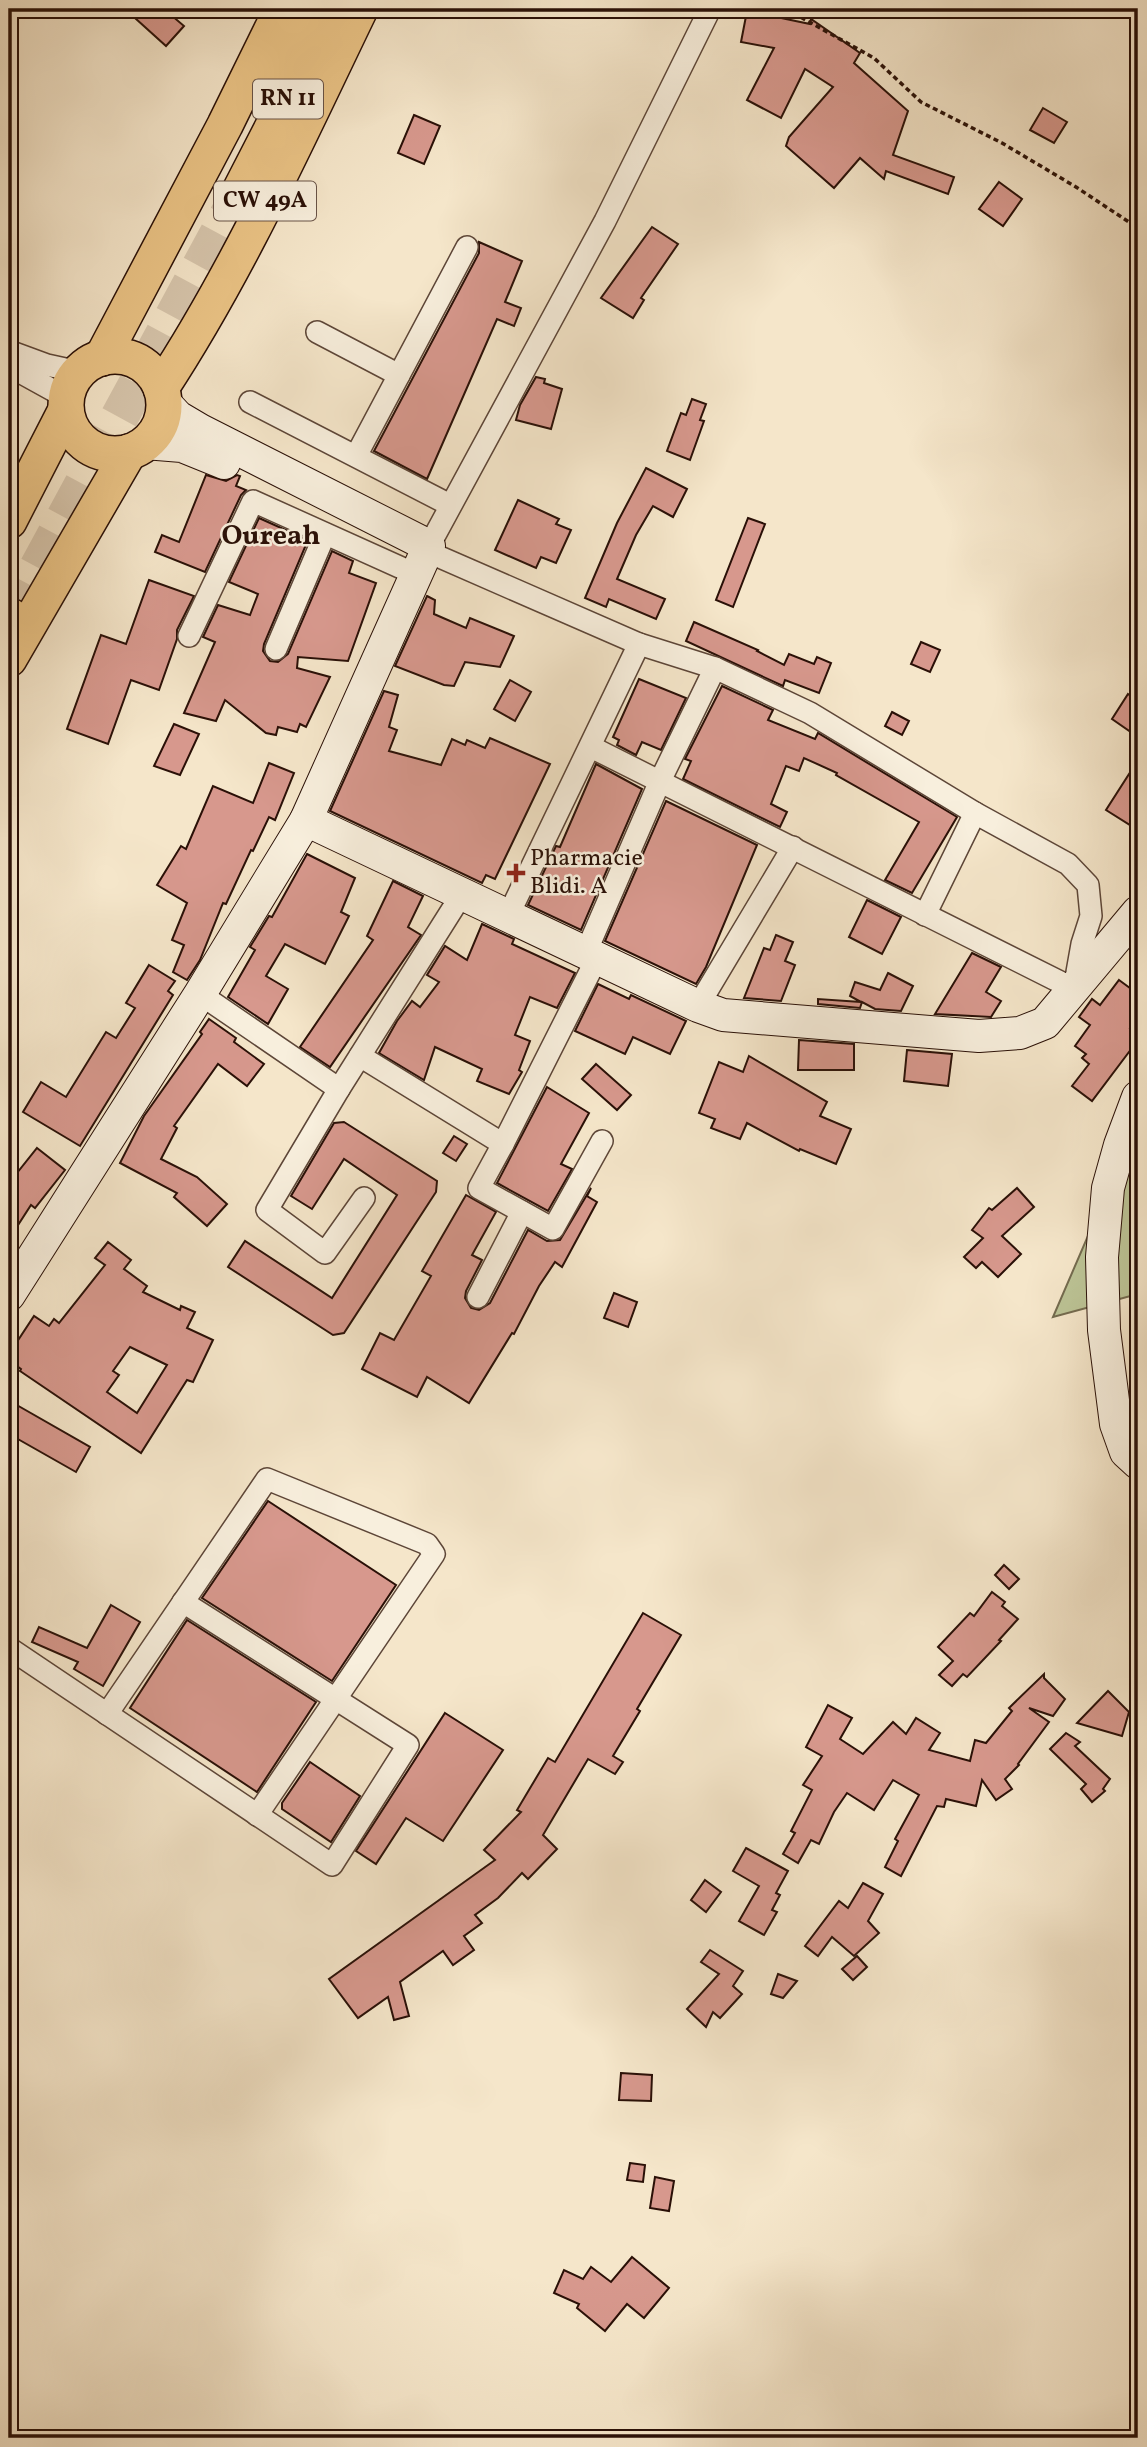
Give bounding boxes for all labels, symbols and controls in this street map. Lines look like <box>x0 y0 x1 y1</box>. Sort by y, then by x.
road number: RN 11 <box>253 80 323 118</box>
road number: CW 49A <box>214 182 316 220</box>
district label: Oureah <box>221 517 321 556</box>
place label: Pharmacie Blidi. A <box>530 842 643 904</box>
marker: Pharmacie Blidi. A <box>508 865 524 881</box>

